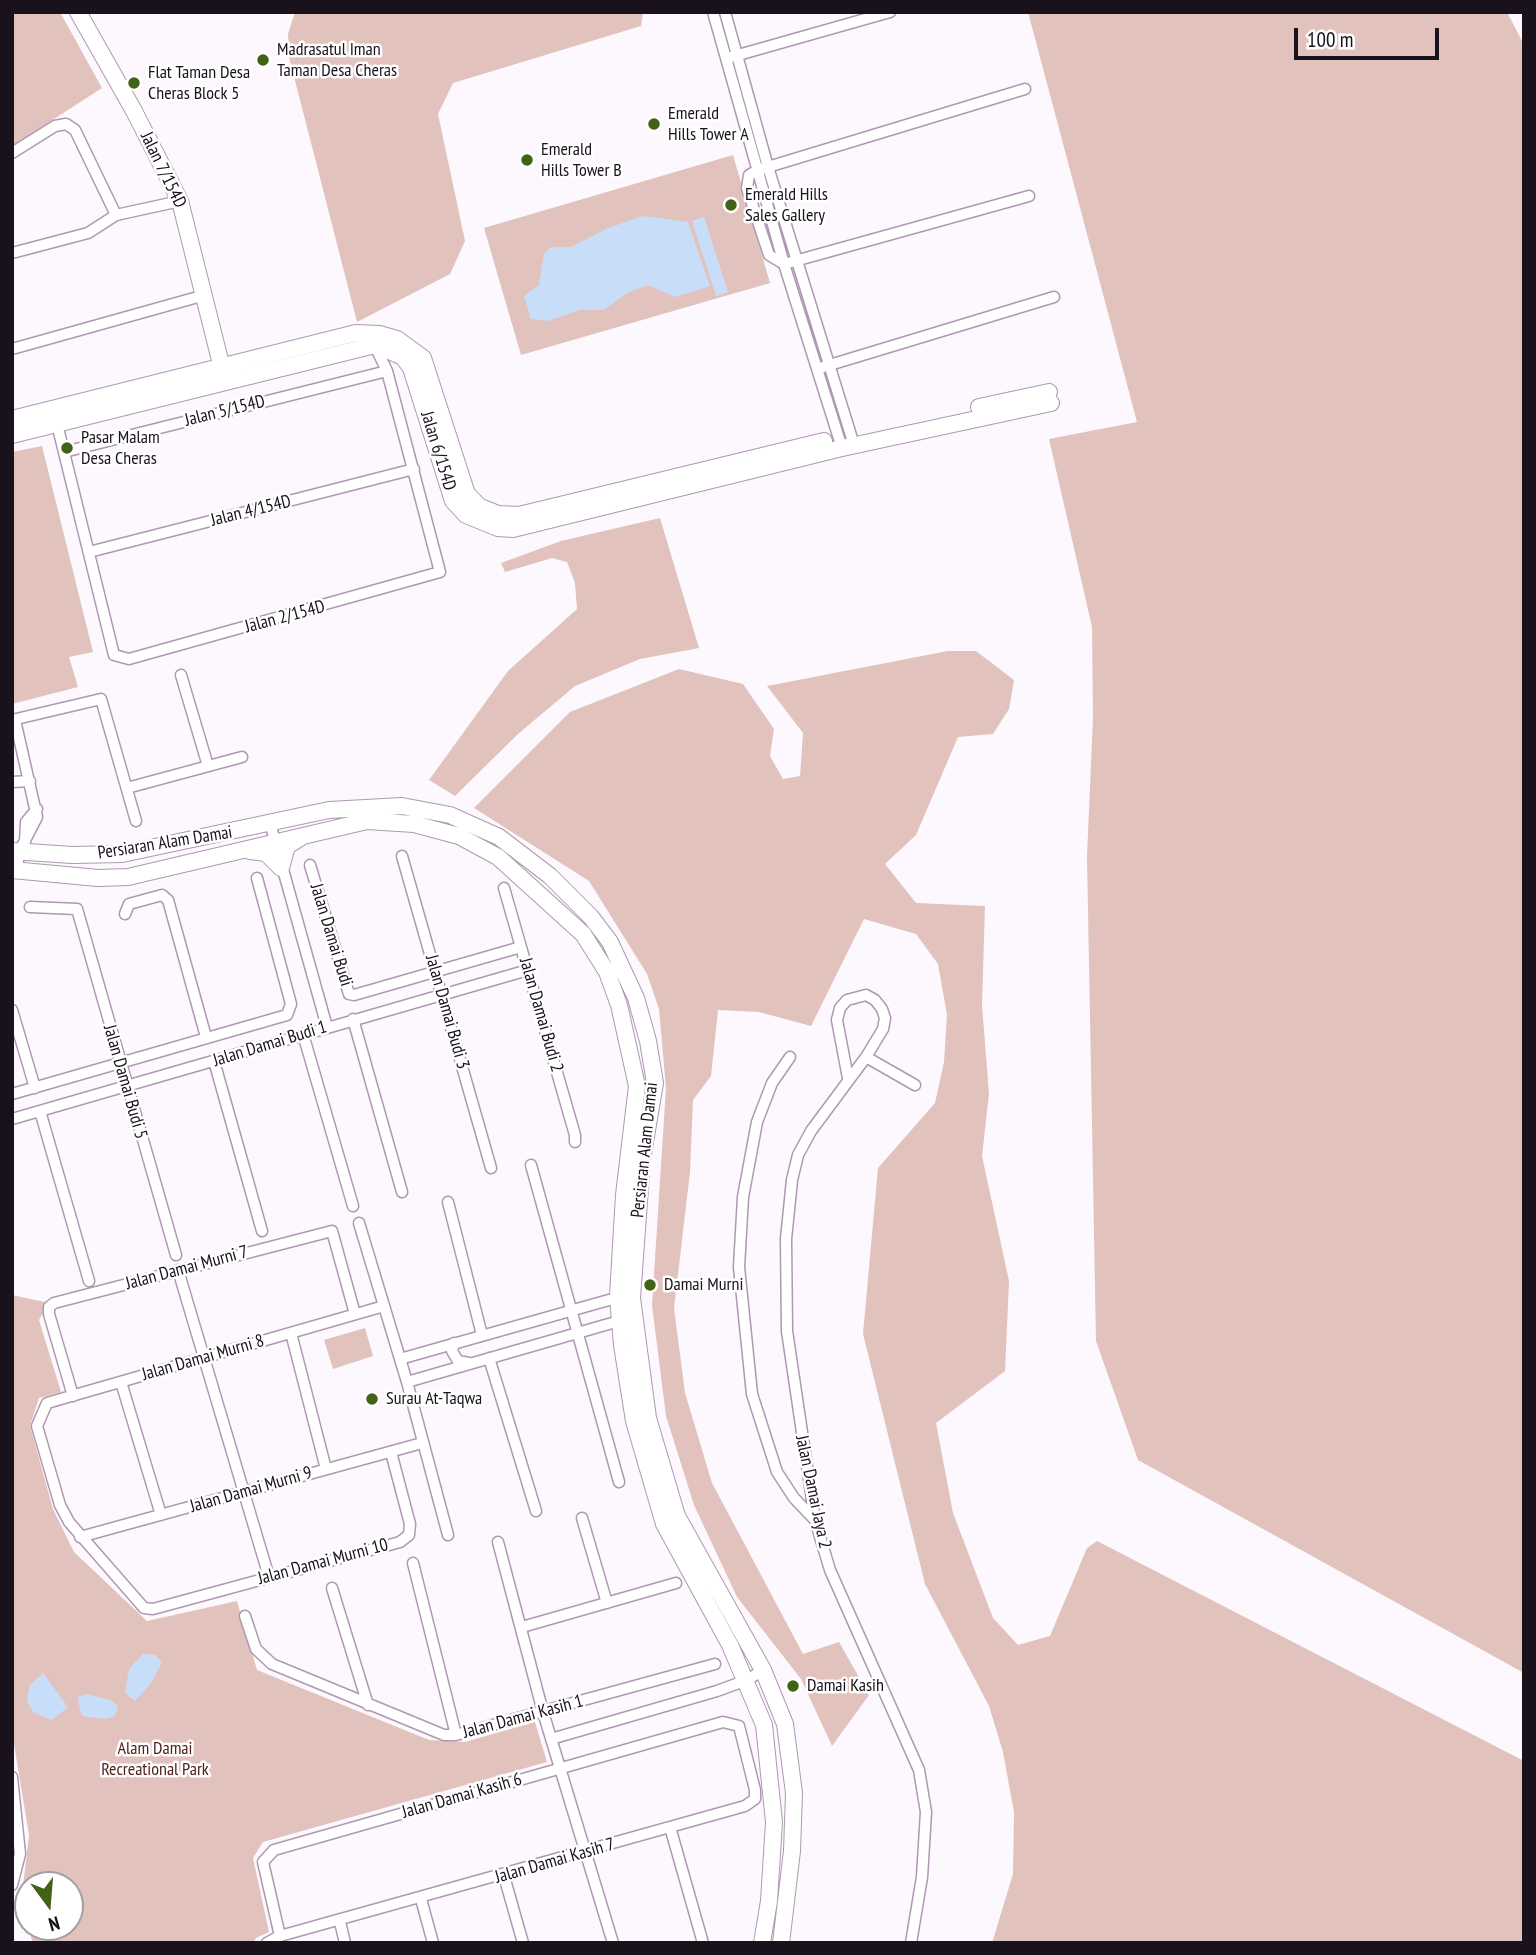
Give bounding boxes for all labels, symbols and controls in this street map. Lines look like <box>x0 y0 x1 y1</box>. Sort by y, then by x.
scale bar <box>1298 14 1443 58</box>
text: 100 m <box>1307 26 1353 53</box>
place label: Madrasatul Iman Taman Desa Cheras <box>277 39 397 82</box>
marker: Madrasatul Iman Taman Desa Cheras <box>255 52 271 68</box>
place label: Flat Taman Desa Cheras Block 5 <box>148 62 250 104</box>
marker: Flat Taman Desa Cheras Block 5 <box>126 75 142 91</box>
place label: Emerald Hills Tower A <box>668 103 749 146</box>
marker: Emerald Hills Tower A <box>646 116 662 132</box>
street label: Jalan 7/154D <box>135 129 191 211</box>
place label: Emerald Hills Tower B <box>541 139 622 182</box>
marker: Emerald Hills Tower B <box>519 152 535 168</box>
place label: Emerald Hills Sales Gallery <box>745 184 828 227</box>
marker: Emerald Hills Sales Gallery <box>723 197 739 213</box>
street label: Jalan 5/154D <box>183 391 267 431</box>
street label: Jalan 6/154D <box>416 409 460 493</box>
place label: Pasar Malam Desa Cheras <box>81 427 160 470</box>
marker: Pasar Malam Desa Cheras <box>59 440 75 456</box>
street label: Jalan 4/154D <box>209 491 293 531</box>
street label: Jalan 2/154D <box>243 596 327 638</box>
street label: Persiaran Alam Damai <box>96 822 234 864</box>
street label: Jalan Damai Budi <box>305 881 357 989</box>
street label: Jalan Damai Budi 3 <box>420 952 474 1072</box>
street label: Jalan Damai Budi 2 <box>514 955 568 1075</box>
street label: Jalan Damai Budi 1 <box>210 1016 330 1072</box>
street label: Jalan Damai Budi 5 <box>98 1022 152 1142</box>
street label: Persiaran Alam Damai <box>627 1081 663 1219</box>
street label: Jalan Damai Murni 7 <box>123 1241 251 1295</box>
place label: Damai Murni <box>664 1274 743 1296</box>
marker: Damai Murni <box>642 1277 658 1293</box>
street label: Jalan Damai Murni 8 <box>140 1330 266 1386</box>
place label: Surau At-Taqwa <box>386 1388 482 1410</box>
marker: Surau At-Taqwa <box>364 1391 380 1407</box>
street label: Jalan Damai Jaya 2 <box>790 1433 836 1551</box>
street label: Jalan Damai Murni 9 <box>188 1462 314 1518</box>
street label: Jalan Damai Murni 10 <box>256 1534 390 1590</box>
place label: Damai Kasih <box>807 1675 884 1697</box>
marker: Damai Kasih <box>785 1678 801 1694</box>
street label: Jalan Damai Kasih 1 <box>461 1691 585 1743</box>
park label: Alam Damai Recreational Park <box>101 1738 209 1780</box>
street label: Jalan Damai Kasih 6 <box>400 1769 524 1823</box>
street label: Jalan Damai Kasih 7 <box>493 1834 617 1888</box>
north arrow <box>14 1871 84 1941</box>
text: N <box>46 1911 62 1937</box>

